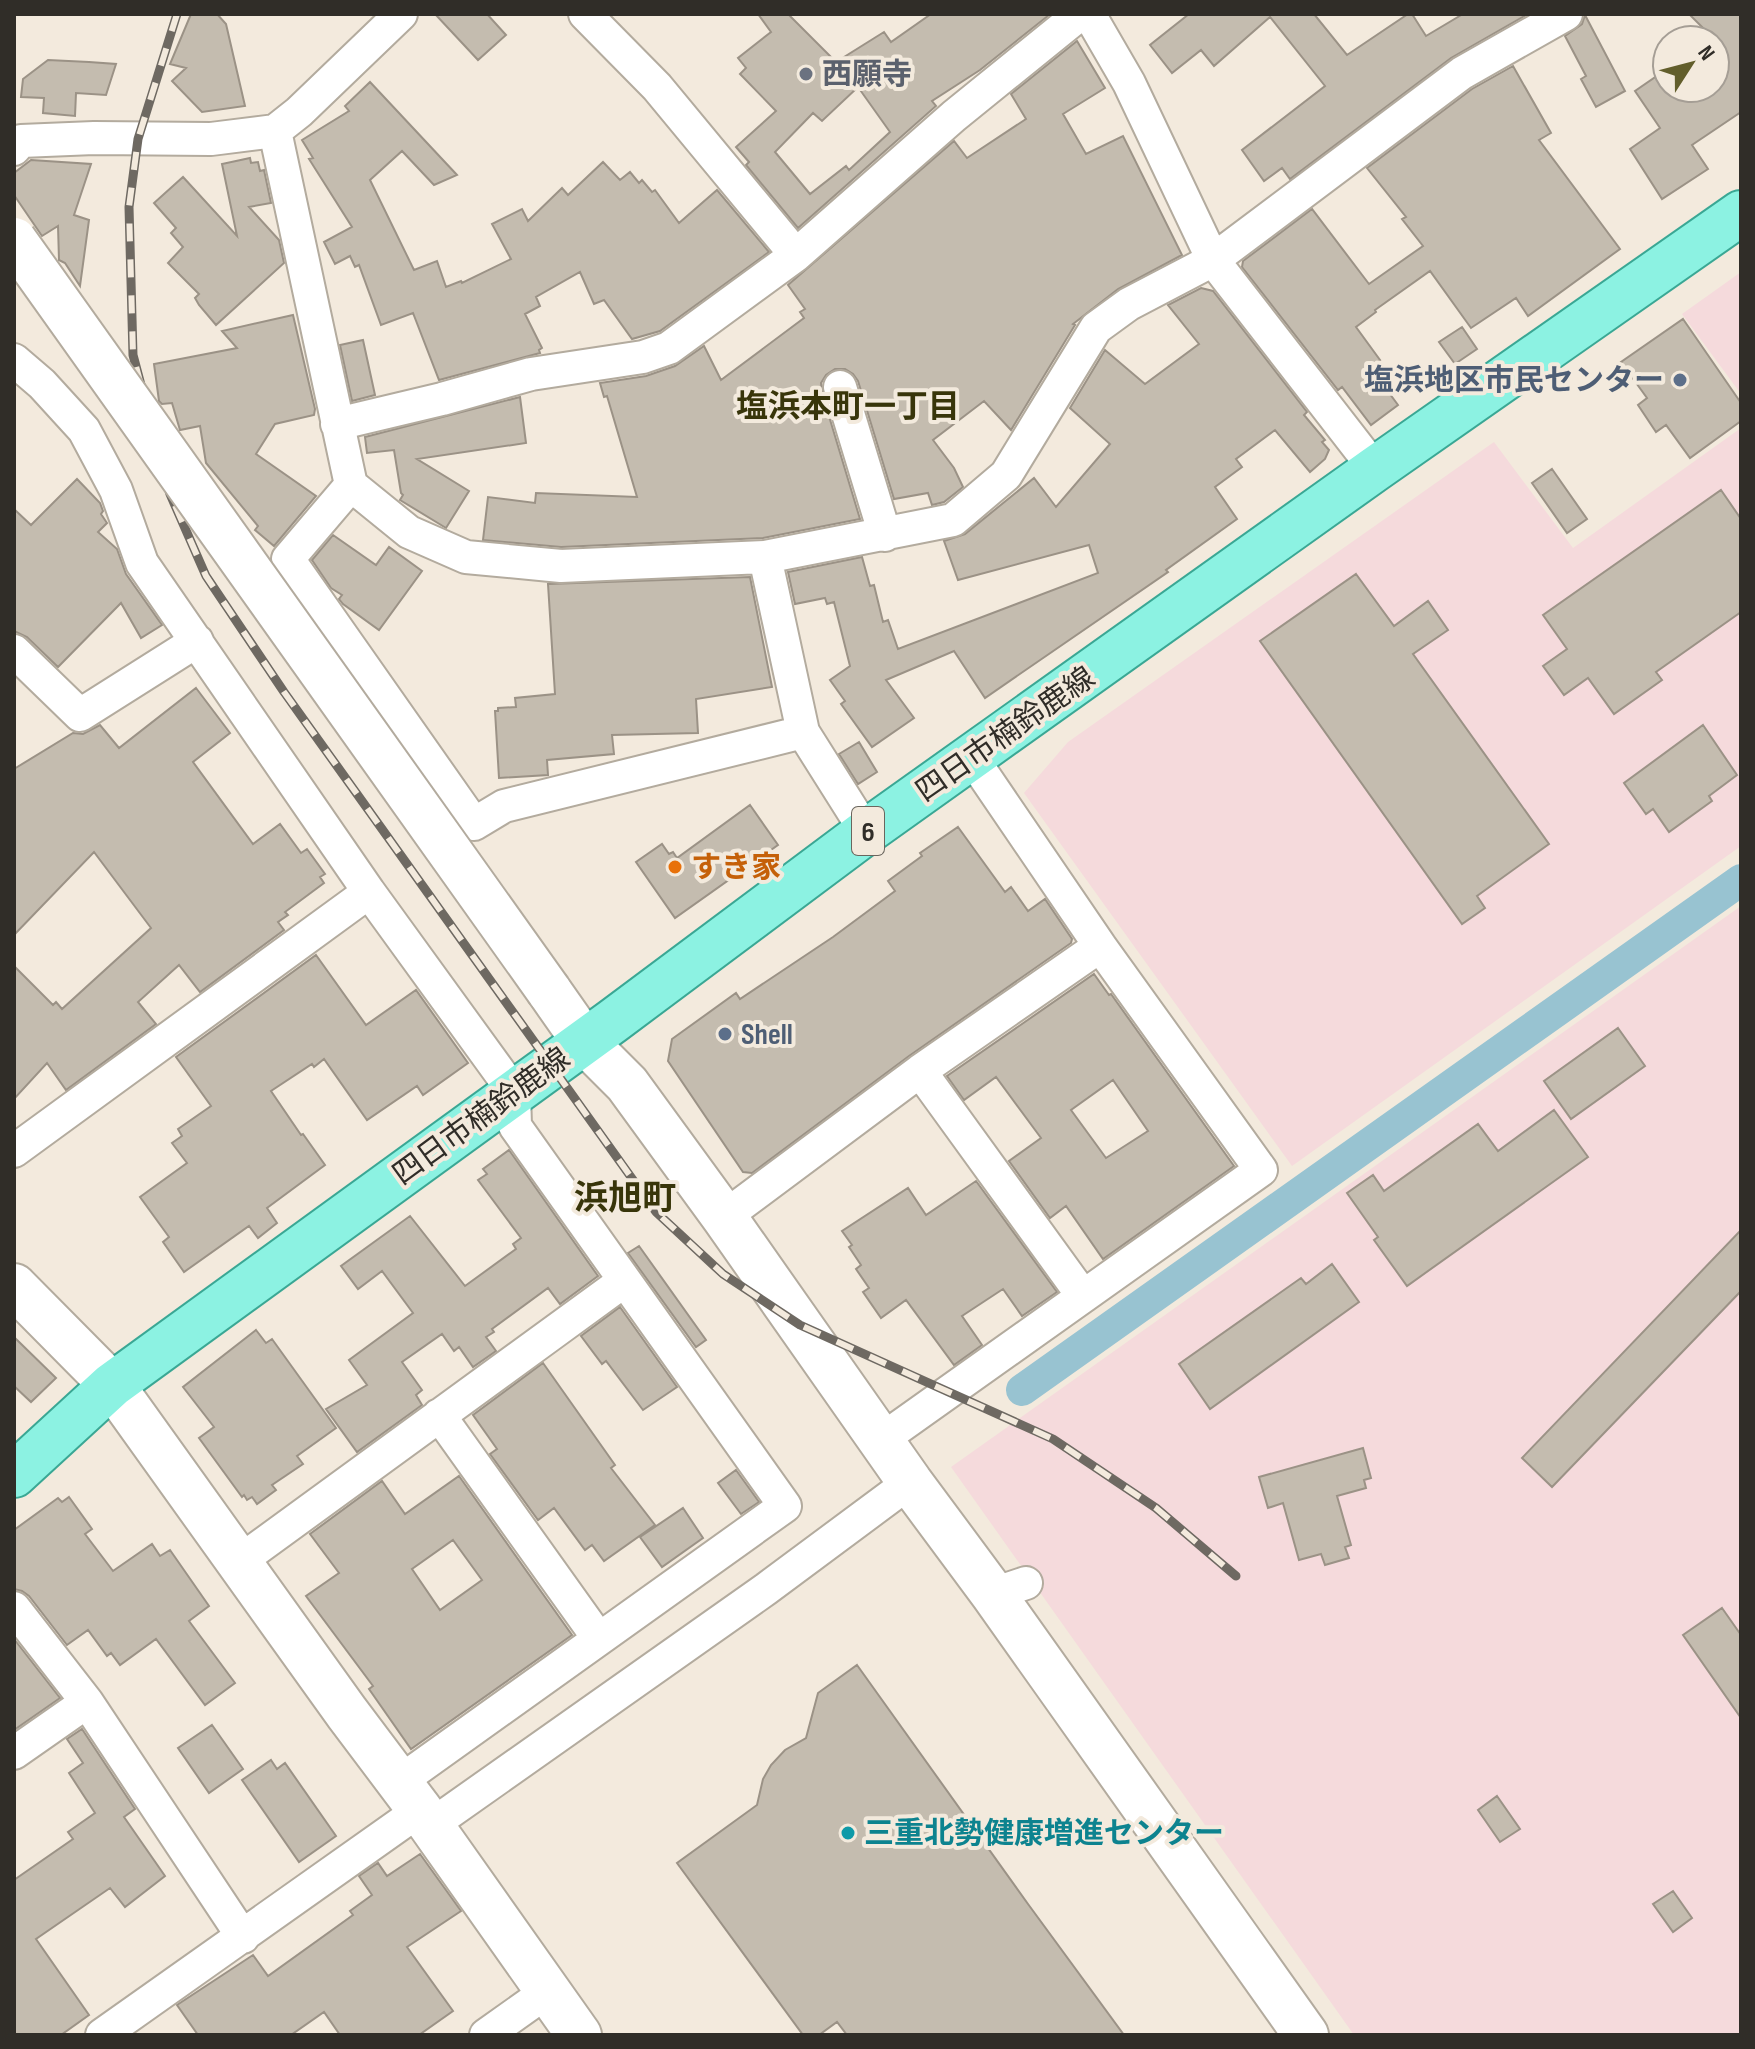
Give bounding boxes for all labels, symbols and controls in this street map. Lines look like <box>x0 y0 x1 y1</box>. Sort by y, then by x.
north arrow <box>1651 24 1731 104</box>
text: N <box>1692 40 1720 66</box>
place label: 西願寺 <box>822 57 912 93</box>
marker: 西願寺 <box>797 65 815 83</box>
place label: 塩浜地区市民センター <box>1364 363 1664 399</box>
marker: 塩浜地区市民センター <box>1671 371 1689 389</box>
district label: 塩浜本町一丁目 <box>736 388 960 427</box>
street label: 四日市楠鈴鹿線 <box>909 660 1102 810</box>
road number: 6 <box>852 807 884 855</box>
place label: すき家 <box>691 850 781 886</box>
marker: すき家 <box>666 858 684 876</box>
place label: Shell <box>741 1017 793 1053</box>
marker: Shell <box>716 1025 734 1043</box>
street label: 四日市楠鈴鹿線 <box>386 1041 577 1193</box>
district label: 浜旭町 <box>574 1178 676 1219</box>
place label: 三重北勢健康増進センター <box>864 1816 1224 1852</box>
marker: 三重北勢健康増進センター <box>839 1824 857 1842</box>

